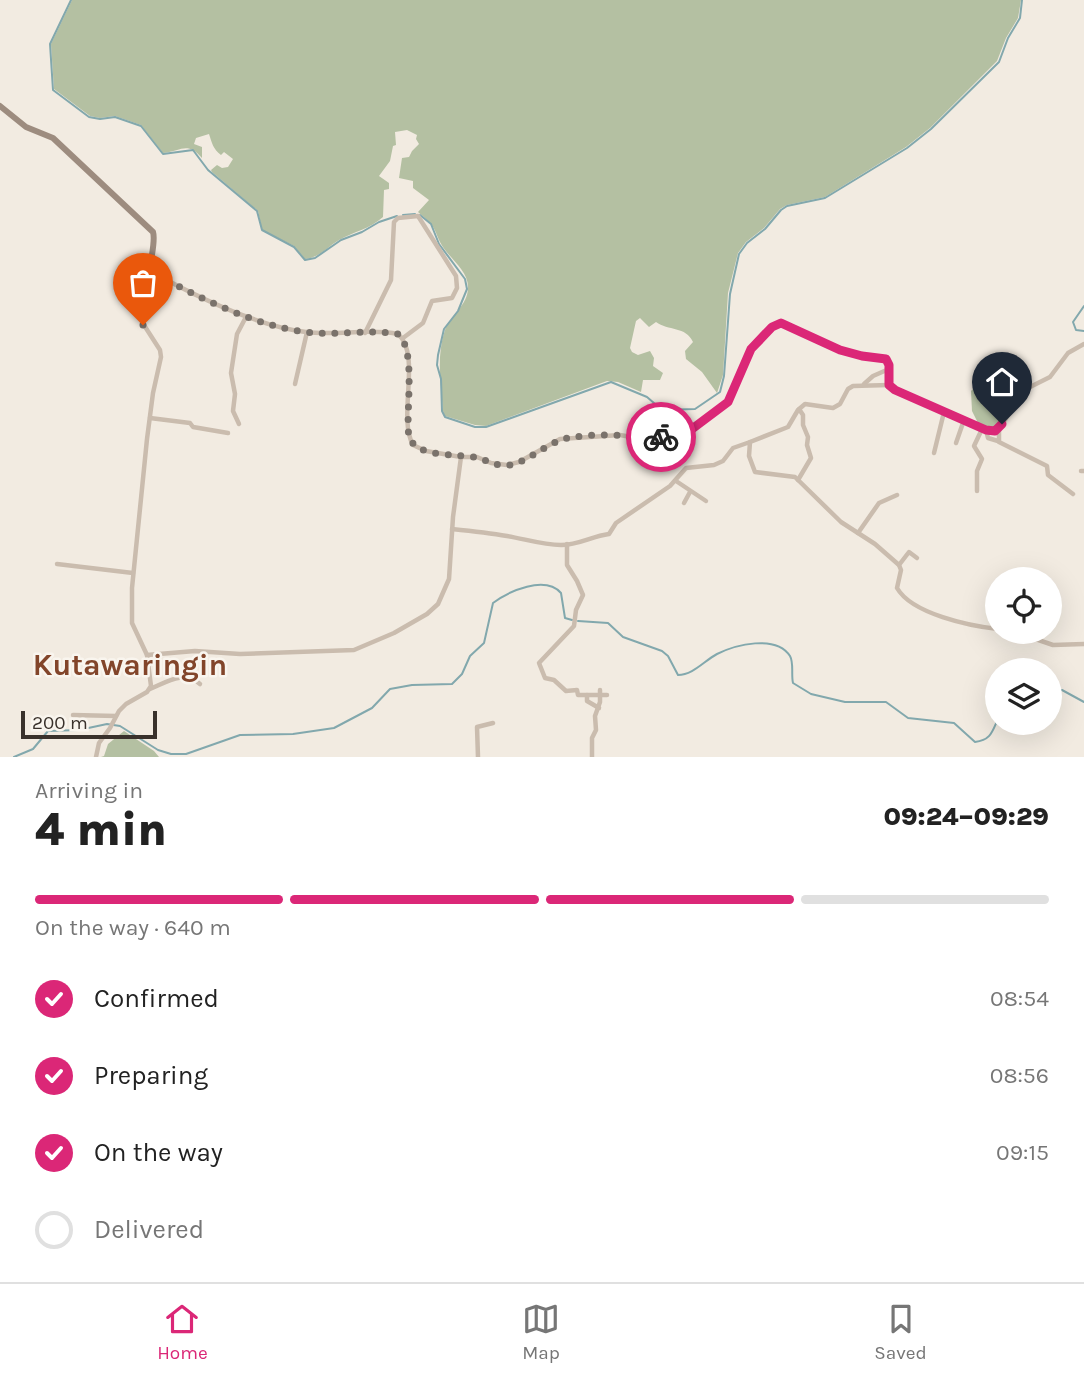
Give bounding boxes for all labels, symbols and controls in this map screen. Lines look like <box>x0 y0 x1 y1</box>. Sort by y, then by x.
pin <box>113 253 173 325</box>
icon: bag <box>124 264 162 302</box>
pin <box>972 352 1032 424</box>
icon: home <box>983 363 1021 401</box>
courier <box>626 402 696 472</box>
icon: bike <box>642 418 680 456</box>
map controls <box>985 567 1062 735</box>
button: locate <box>985 567 1062 644</box>
district label: Kutawaringin <box>33 647 227 683</box>
button: layers <box>985 658 1062 735</box>
scale bar <box>21 708 158 740</box>
text: 200 m <box>32 712 88 734</box>
text: Arriving in <box>35 777 143 804</box>
text: 09:24–09:29 <box>883 801 1049 832</box>
text: 4 min <box>35 803 167 857</box>
text: On the way · 640 m <box>35 914 231 941</box>
icon: check <box>35 980 73 1018</box>
text: Confirmed <box>94 983 219 1014</box>
text: 08:54 <box>990 985 1049 1012</box>
icon: check <box>35 1057 73 1095</box>
text: Preparing <box>94 1060 208 1091</box>
text: 08:56 <box>990 1062 1049 1089</box>
icon: check <box>35 1134 73 1172</box>
text: On the way <box>94 1137 223 1168</box>
text: 09:15 <box>996 1139 1049 1166</box>
text: Delivered <box>94 1214 204 1245</box>
tab: Home <box>157 1300 208 1364</box>
tab: Map <box>522 1300 560 1364</box>
tab: Saved <box>874 1300 927 1364</box>

